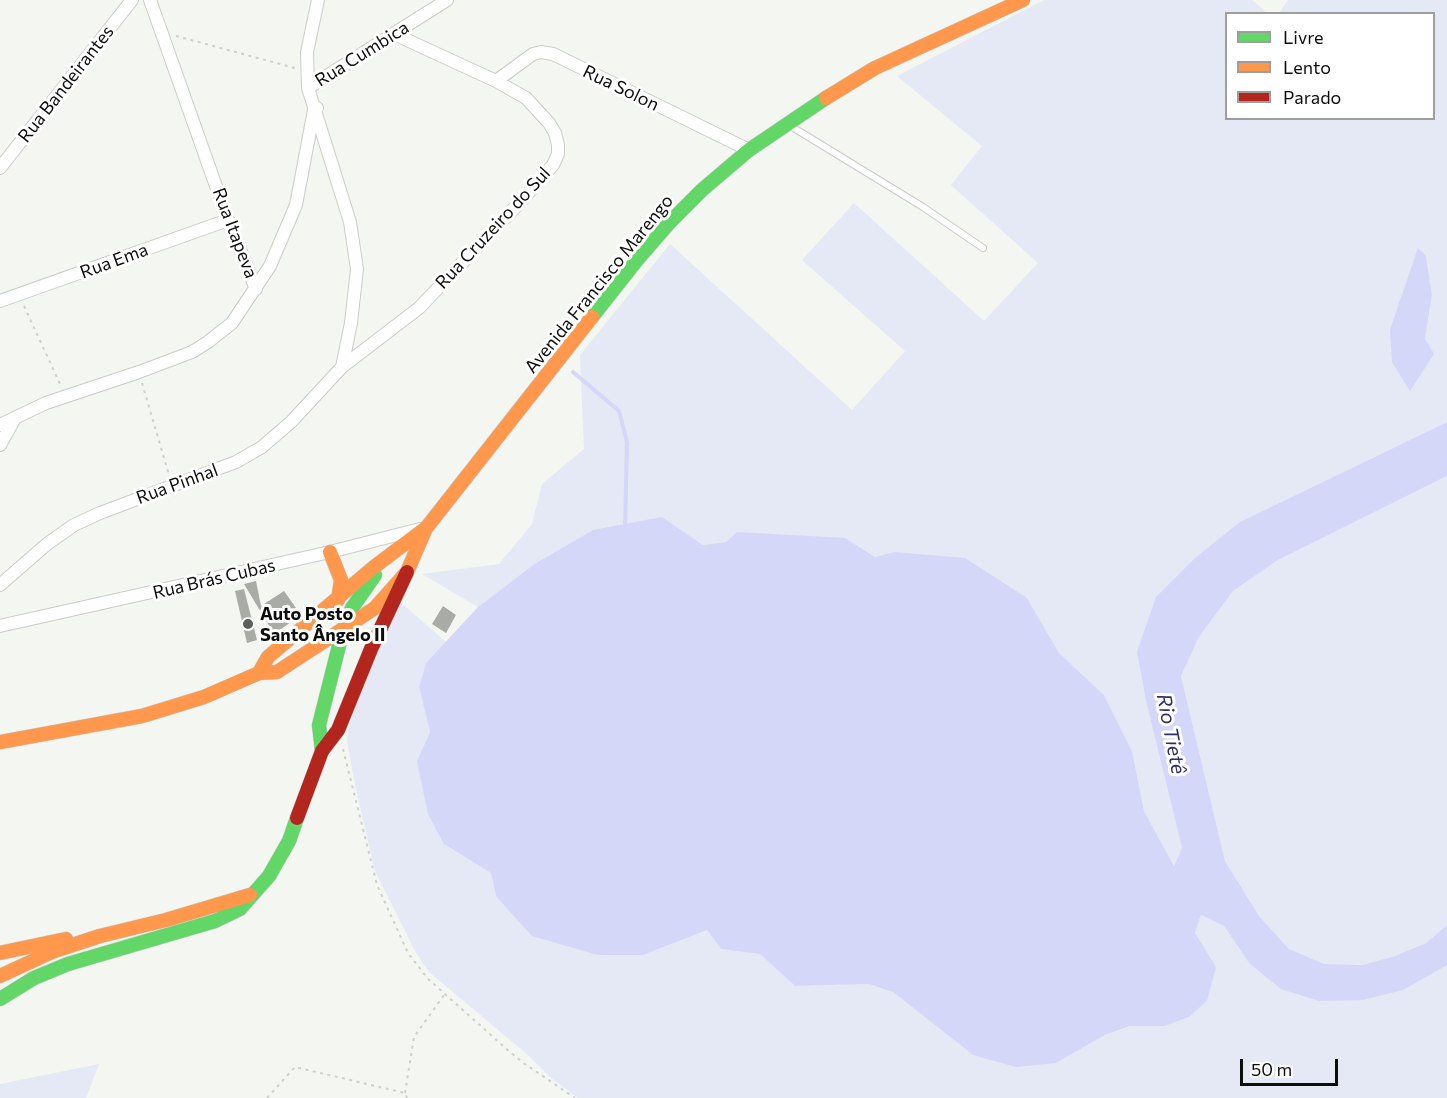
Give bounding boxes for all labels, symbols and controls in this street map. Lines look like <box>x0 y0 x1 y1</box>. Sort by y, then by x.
legend <box>1225 12 1435 120</box>
street label: Rua Cumbica <box>311 17 413 91</box>
street label: Rua Bandeirantes <box>14 21 118 147</box>
text: Livre <box>1283 26 1324 48</box>
text: Lento <box>1283 56 1331 78</box>
street label: Rua Solon <box>579 60 663 116</box>
text: Parado <box>1283 86 1341 108</box>
street label: Rua Cruzeiro do Sul <box>431 163 555 293</box>
street label: Rua Itapeva <box>208 185 262 281</box>
street label: Avenida Francisco Marengo <box>520 190 678 378</box>
street label: Rua Ema <box>77 239 151 283</box>
street label: Rua Pinhal <box>133 459 221 509</box>
street label: Rua Brás Cubas <box>151 554 277 604</box>
place label: Auto Posto Santo Ângelo II <box>260 603 385 646</box>
marker: Auto Posto Santo Ângelo II <box>241 617 255 631</box>
water label: Rio Tietê <box>1151 692 1191 776</box>
scale bar <box>1243 1047 1340 1085</box>
text: 50 m <box>1251 1058 1292 1080</box>

